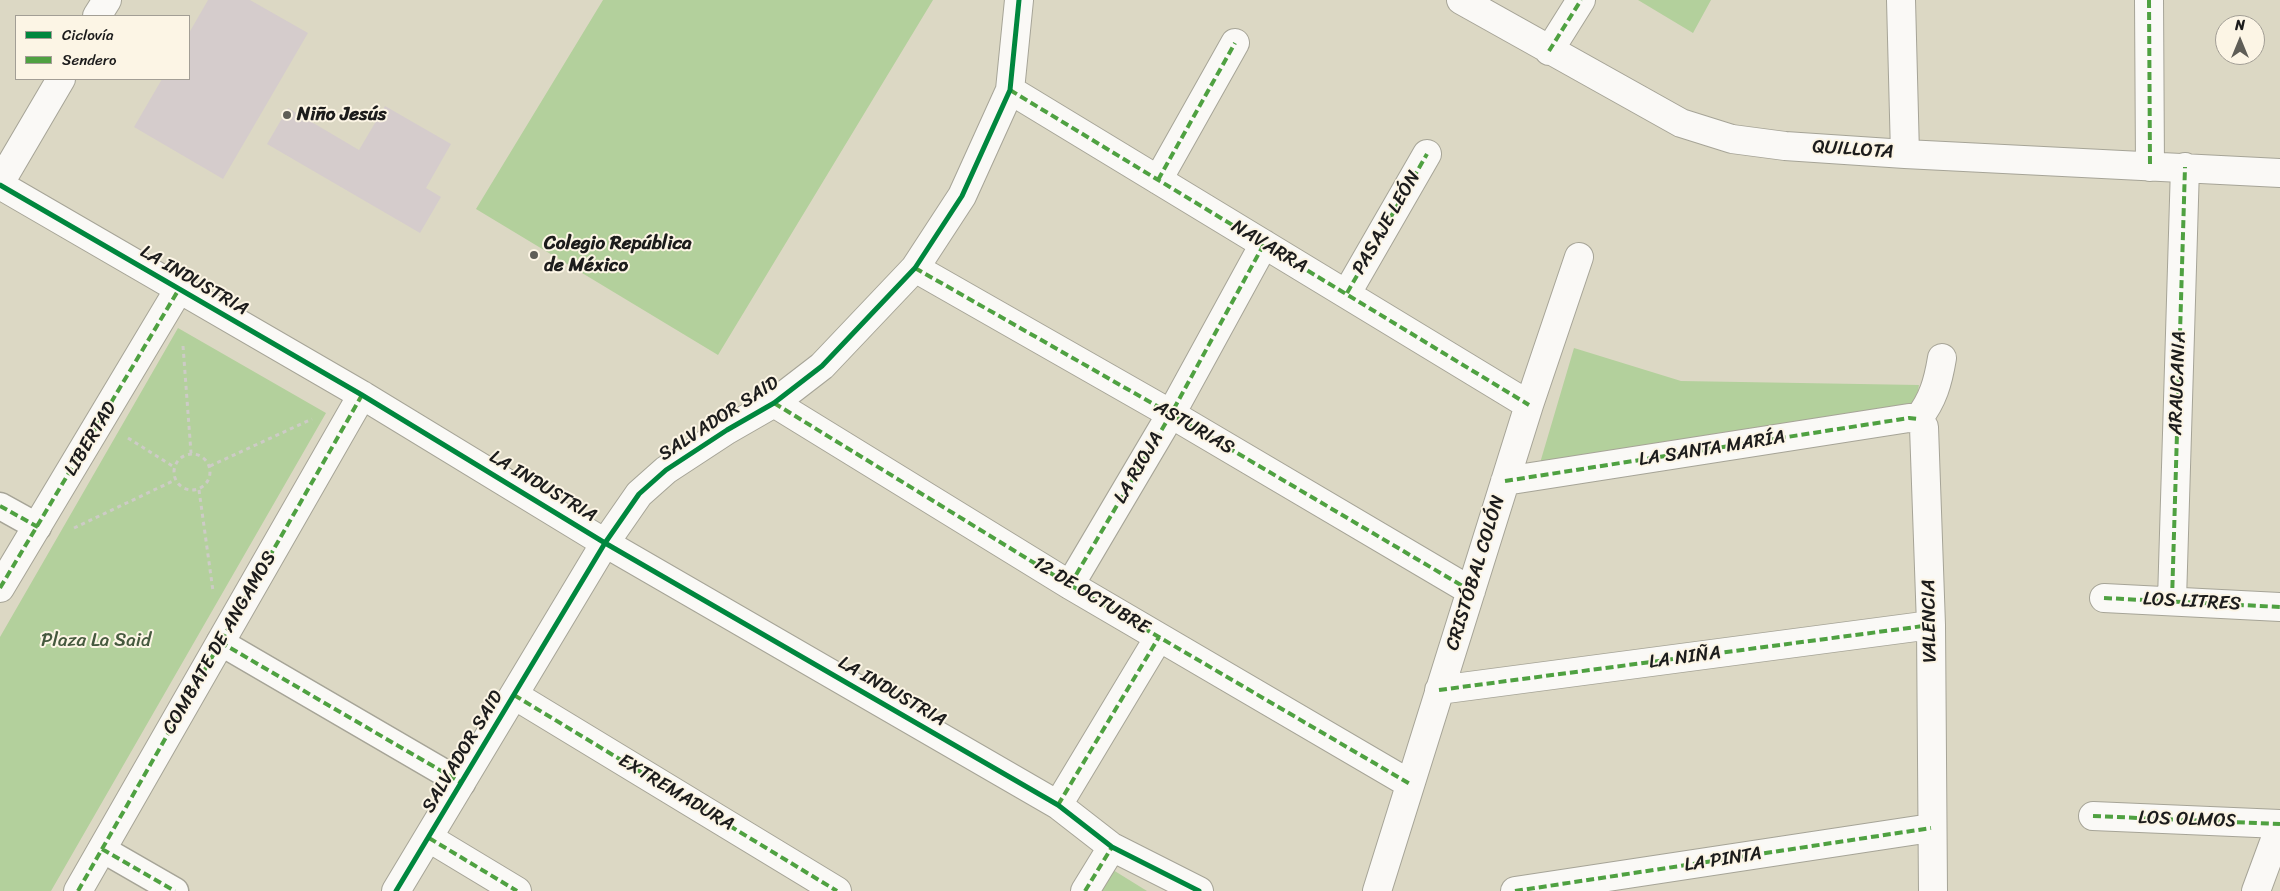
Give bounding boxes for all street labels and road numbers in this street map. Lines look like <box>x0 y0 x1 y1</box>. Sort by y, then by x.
street label: QUILLOTA <box>1812 136 1894 164</box>
street label: PASAJE LEÓN <box>1348 167 1426 279</box>
street label: NAVARRA <box>1227 215 1311 279</box>
street label: LA INDUSTRIA <box>136 241 252 321</box>
street label: ARAUCANIA <box>2165 330 2191 436</box>
street label: SALVADOR SAID <box>655 372 783 466</box>
street label: ASTURIAS <box>1150 396 1238 460</box>
street label: LIBERTAD <box>60 398 122 480</box>
street label: LA SANTA MARÍA <box>1637 426 1787 472</box>
street label: LA RIOJA <box>1109 428 1169 508</box>
street label: LA INDUSTRIA <box>485 446 601 528</box>
street label: CRISTÓBAL COLÓN <box>1442 493 1510 653</box>
street label: COMBATE DE ANGAMOS <box>158 548 282 738</box>
street label: 12 DE OCTUBRE <box>1029 552 1153 640</box>
street label: VALENCIA <box>1918 579 1942 663</box>
street label: LOS LITRES <box>2142 588 2242 616</box>
street label: LA NIÑA <box>1648 642 1722 674</box>
street label: LA INDUSTRIA <box>834 652 950 732</box>
street label: SALVADOR SAID <box>418 687 508 817</box>
street label: EXTREMADURA <box>614 750 738 836</box>
street label: LOS OLMOS <box>2138 807 2236 833</box>
street label: LA PINTA <box>1683 843 1763 877</box>

